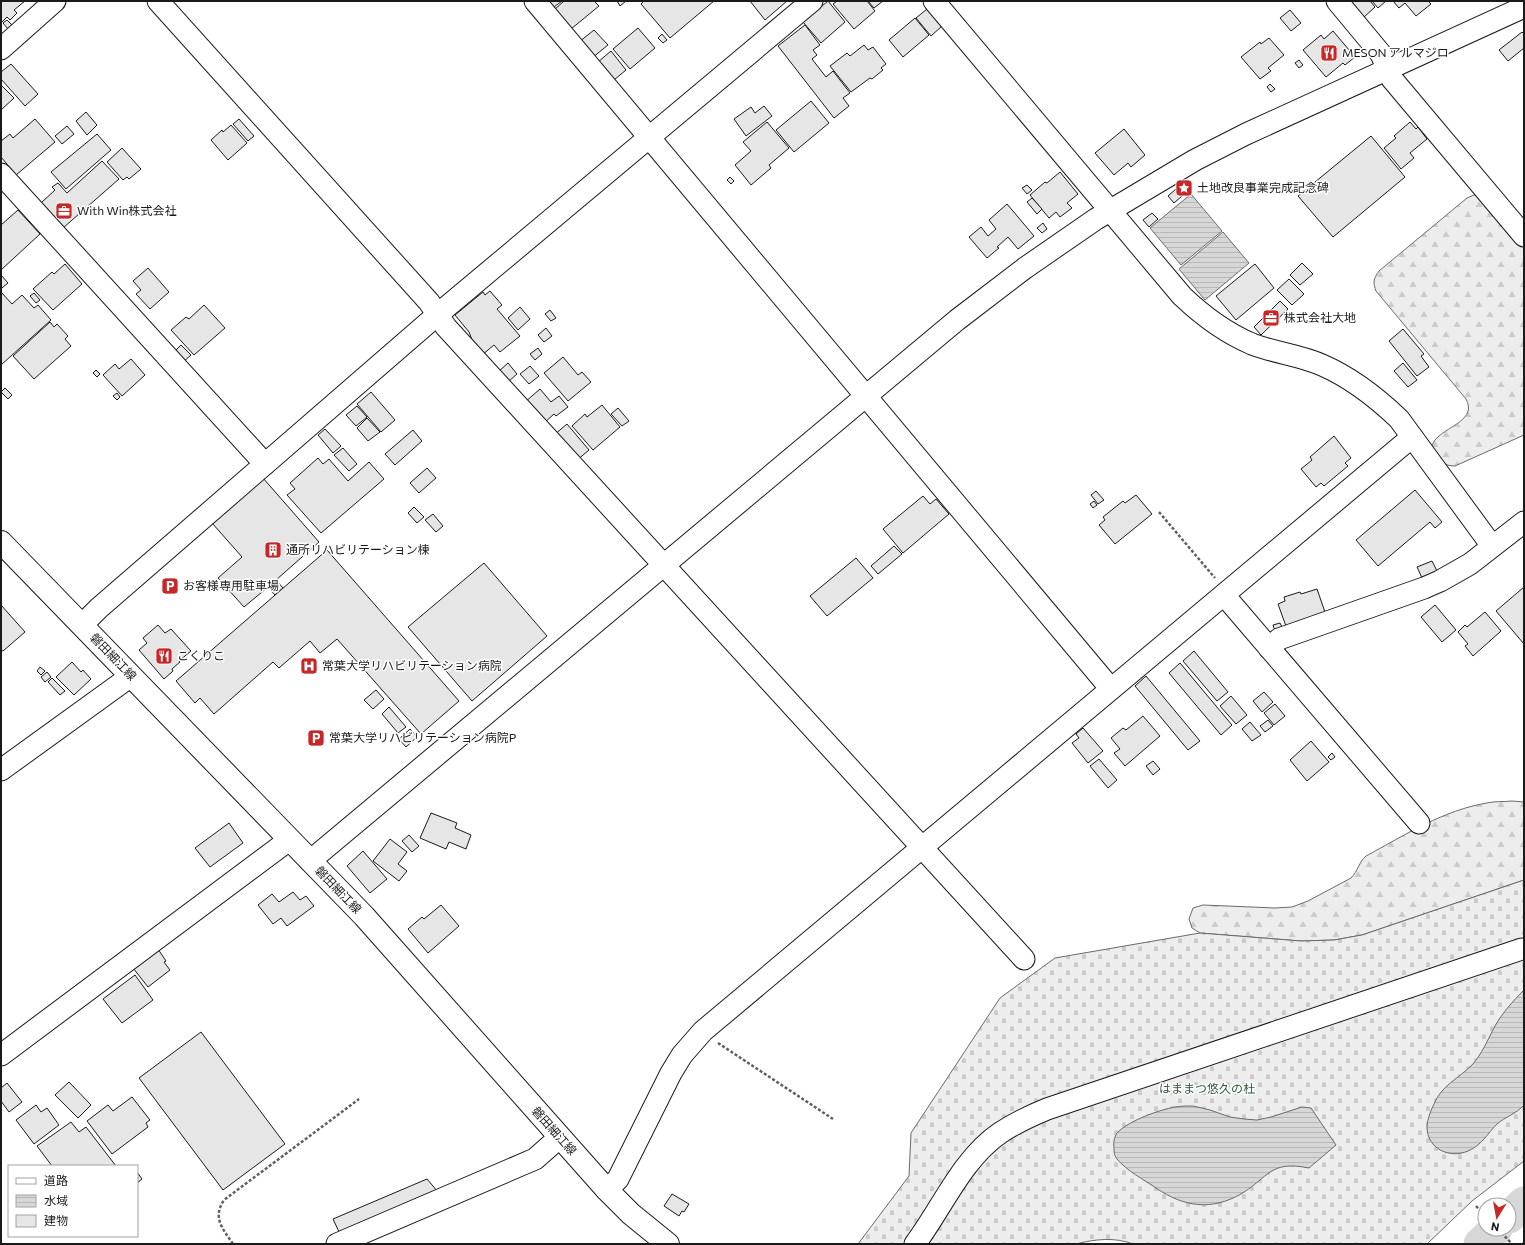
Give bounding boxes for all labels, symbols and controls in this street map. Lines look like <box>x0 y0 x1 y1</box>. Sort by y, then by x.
restaurant icon: MESON アルマジロ <box>1319 43 1339 63</box>
place label: MESON アルマジロ <box>1342 45 1449 59</box>
place icon: 土地改良事業完成記念碑 <box>1174 178 1194 198</box>
place label: 土地改良事業完成記念碑 <box>1197 180 1329 194</box>
office icon: With Win株式会社 <box>54 201 74 221</box>
place label: With Win株式会社 <box>77 203 177 217</box>
office icon: 株式会社大地 <box>1261 308 1281 328</box>
place label: 株式会社大地 <box>1284 310 1356 324</box>
building icon: 通所リハビリテーション棟 <box>263 540 283 560</box>
place label: 通所リハビリテーション棟 <box>286 542 430 556</box>
parking icon: お客様専用駐車場 <box>160 576 180 596</box>
place label: お客様専用駐車場 <box>183 578 279 592</box>
street label: 磐田細江線 <box>88 630 140 683</box>
restaurant icon: こくりこ <box>154 646 174 666</box>
place label: こくりこ <box>177 648 225 662</box>
hospital icon: 常葉大学リハビリテーション病院 <box>299 656 319 676</box>
place label: 常葉大学リハビリテーション病院 <box>322 658 502 672</box>
parking icon: 常葉大学リハビリテーション病院P <box>306 728 326 748</box>
place label: 常葉大学リハビリテーション病院P <box>329 730 517 744</box>
street label: 磐田細江線 <box>313 863 365 916</box>
park label: はままつ悠久の杜 <box>1159 1081 1255 1095</box>
street label: 磐田細江線 <box>529 1103 580 1157</box>
legend <box>8 1165 138 1237</box>
text: 道路 <box>44 1173 68 1187</box>
text: 水域 <box>44 1193 68 1207</box>
north arrow <box>1477 1197 1517 1237</box>
text: 建物 <box>44 1213 68 1227</box>
text: N <box>1490 1220 1500 1234</box>

